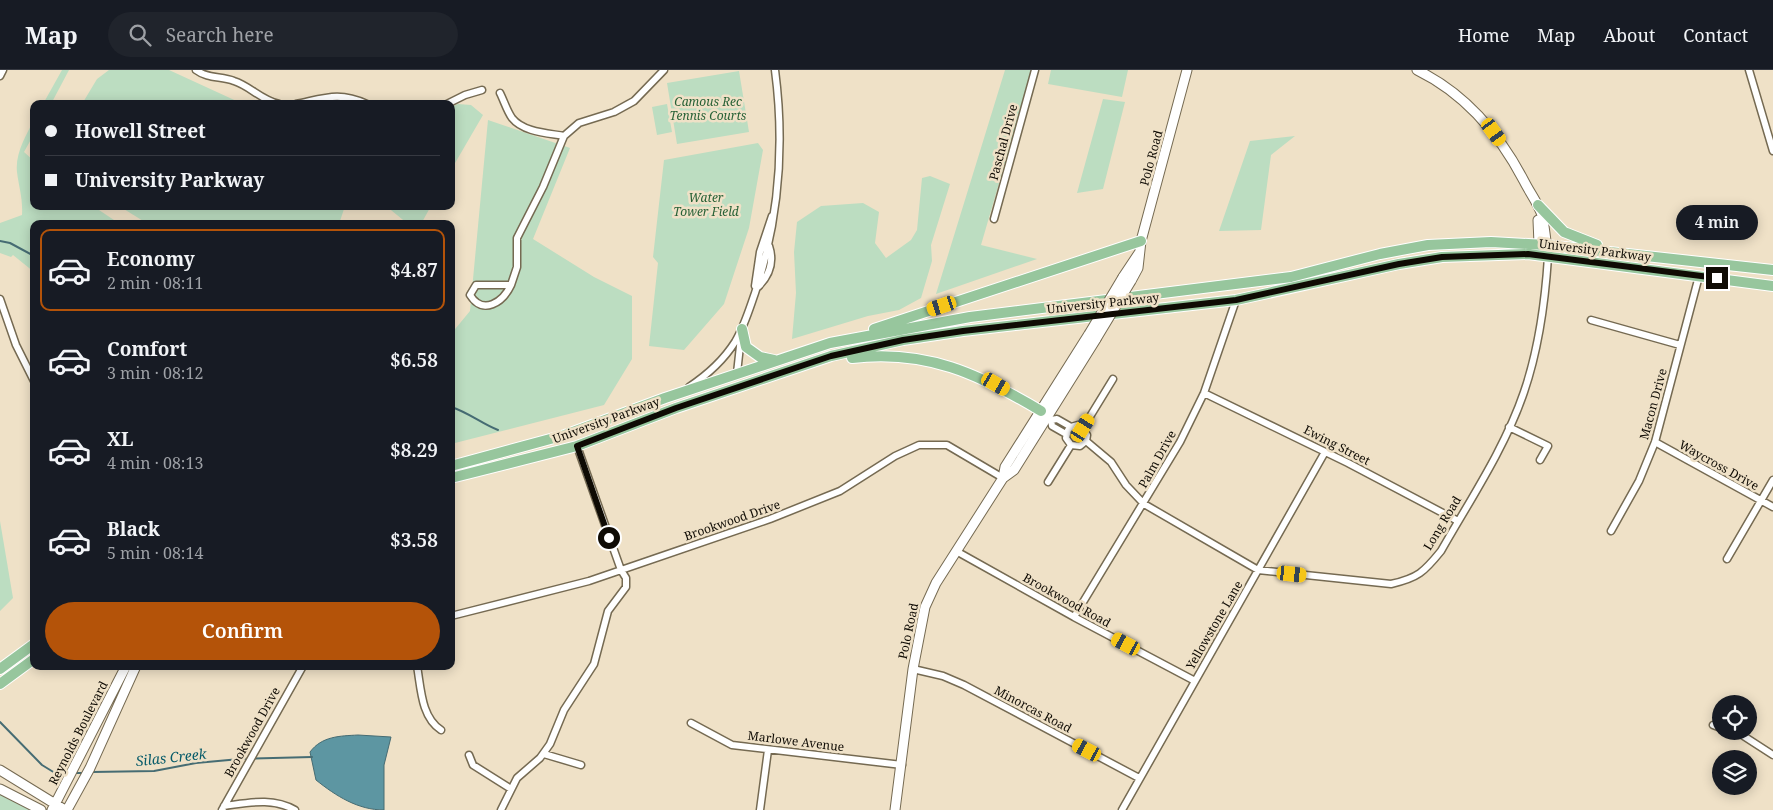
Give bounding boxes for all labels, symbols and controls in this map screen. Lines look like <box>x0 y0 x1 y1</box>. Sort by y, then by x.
search box <box>108 12 458 57</box>
text: Map <box>25 18 78 51</box>
icon: search <box>126 21 154 49</box>
text: Search here <box>166 22 274 48</box>
text: Home <box>1458 23 1509 47</box>
text: Map <box>1537 23 1575 47</box>
text: About <box>1603 23 1655 47</box>
text: Contact <box>1683 23 1748 47</box>
park label: Camous Rec Tennis Courts <box>670 93 747 124</box>
street label: Paschal Drive <box>985 102 1021 182</box>
car <box>1479 115 1508 149</box>
text: Howell Street <box>75 118 206 144</box>
street label: Polo Road <box>1135 128 1167 188</box>
text: University Parkway <box>75 167 264 193</box>
park label: Water Tower Field <box>673 189 739 220</box>
callout: 4 min <box>1676 206 1758 240</box>
text: 4 min <box>1695 211 1739 233</box>
street label: University Parkway <box>1538 235 1652 265</box>
text: Economy <box>107 246 195 272</box>
icon: car <box>47 248 92 293</box>
text: $4.87 <box>390 257 438 283</box>
route end <box>1706 267 1728 289</box>
text: 2 min · 08:11 <box>107 272 203 294</box>
street label: University Parkway <box>1046 289 1160 317</box>
car <box>925 294 958 318</box>
text: Comfort <box>107 336 187 362</box>
icon: car <box>47 338 92 383</box>
text: $6.58 <box>390 347 438 373</box>
text: 3 min · 08:12 <box>107 362 203 384</box>
street label: Macon Drive <box>1635 366 1671 442</box>
car <box>979 370 1012 398</box>
street label: University Parkway <box>550 393 662 447</box>
car <box>1068 411 1097 445</box>
street label: Ewing Street <box>1301 421 1373 469</box>
text: XL <box>107 426 133 452</box>
street label: Palm Drive <box>1134 427 1180 491</box>
icon: car <box>47 428 92 473</box>
street label: Waycross Drive <box>1676 436 1762 494</box>
text: $8.29 <box>390 437 438 463</box>
text: 4 min · 08:13 <box>107 452 203 474</box>
street label: Long Road <box>1419 492 1465 553</box>
street label: Brookwood Drive <box>682 496 782 544</box>
text: Black <box>107 516 160 542</box>
icon: car <box>47 518 92 563</box>
text: $3.58 <box>390 527 438 553</box>
route start <box>598 527 620 549</box>
text: 5 min · 08:14 <box>107 542 203 564</box>
car <box>1276 565 1307 583</box>
street label: Brookwood Road <box>1020 569 1115 631</box>
street label: Yellowstone Lane <box>1181 577 1246 673</box>
street label: Polo Road <box>894 601 922 661</box>
button: Confirm <box>45 602 440 660</box>
car <box>1109 630 1142 658</box>
street label: Reynolds Boulevard <box>44 678 112 788</box>
street label: Minorcas Road <box>991 681 1075 737</box>
street label: Brookwood Drive <box>220 684 284 780</box>
map controls <box>1712 695 1757 795</box>
button: locate <box>1712 695 1757 740</box>
street label: Marlowe Avenue <box>747 727 845 755</box>
car <box>1070 736 1103 764</box>
water label: Silas Creek <box>135 744 208 770</box>
button: layers <box>1712 750 1757 795</box>

